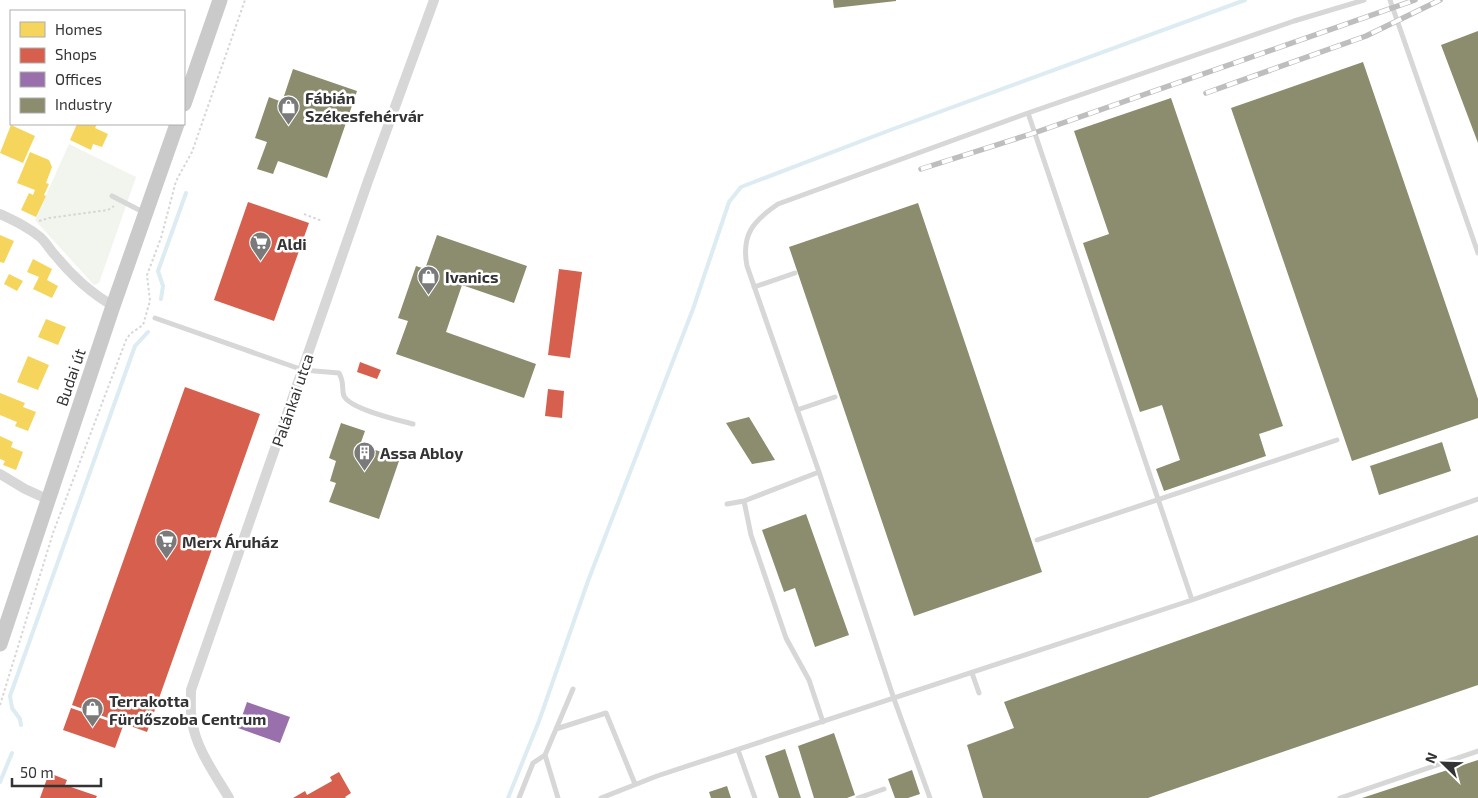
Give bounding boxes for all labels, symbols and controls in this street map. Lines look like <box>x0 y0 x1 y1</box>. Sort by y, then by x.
legend <box>10 10 185 125</box>
text: Homes <box>55 20 102 38</box>
text: Shops <box>55 45 97 63</box>
text: Offices <box>55 70 102 88</box>
place label: Fábián Székesfehérvár <box>305 88 424 125</box>
shop icon: Fábián Székesfehérvár <box>277 94 301 125</box>
text: Industry <box>55 95 112 113</box>
supermarket icon: Aldi <box>249 231 273 262</box>
place label: Aldi <box>277 234 307 253</box>
shop icon: Ivanics <box>417 264 441 295</box>
place label: Ivanics <box>445 267 498 286</box>
street label: Budai út <box>51 346 89 408</box>
street label: Palánkai utca <box>267 351 317 449</box>
building icon: Assa Abloy <box>352 440 376 471</box>
place label: Assa Abloy <box>380 443 463 463</box>
supermarket icon: Merx Áruház <box>154 529 178 560</box>
place label: Merx Áruház <box>182 532 279 551</box>
place label: Terrakotta Fürdőszoba Centrum <box>109 691 266 728</box>
shop icon: Terrakotta Fürdőszoba Centrum <box>81 697 105 728</box>
north arrow <box>1418 738 1468 788</box>
text: N <box>1421 750 1440 766</box>
scale bar <box>12 756 101 788</box>
text: 50 m <box>20 763 54 781</box>

